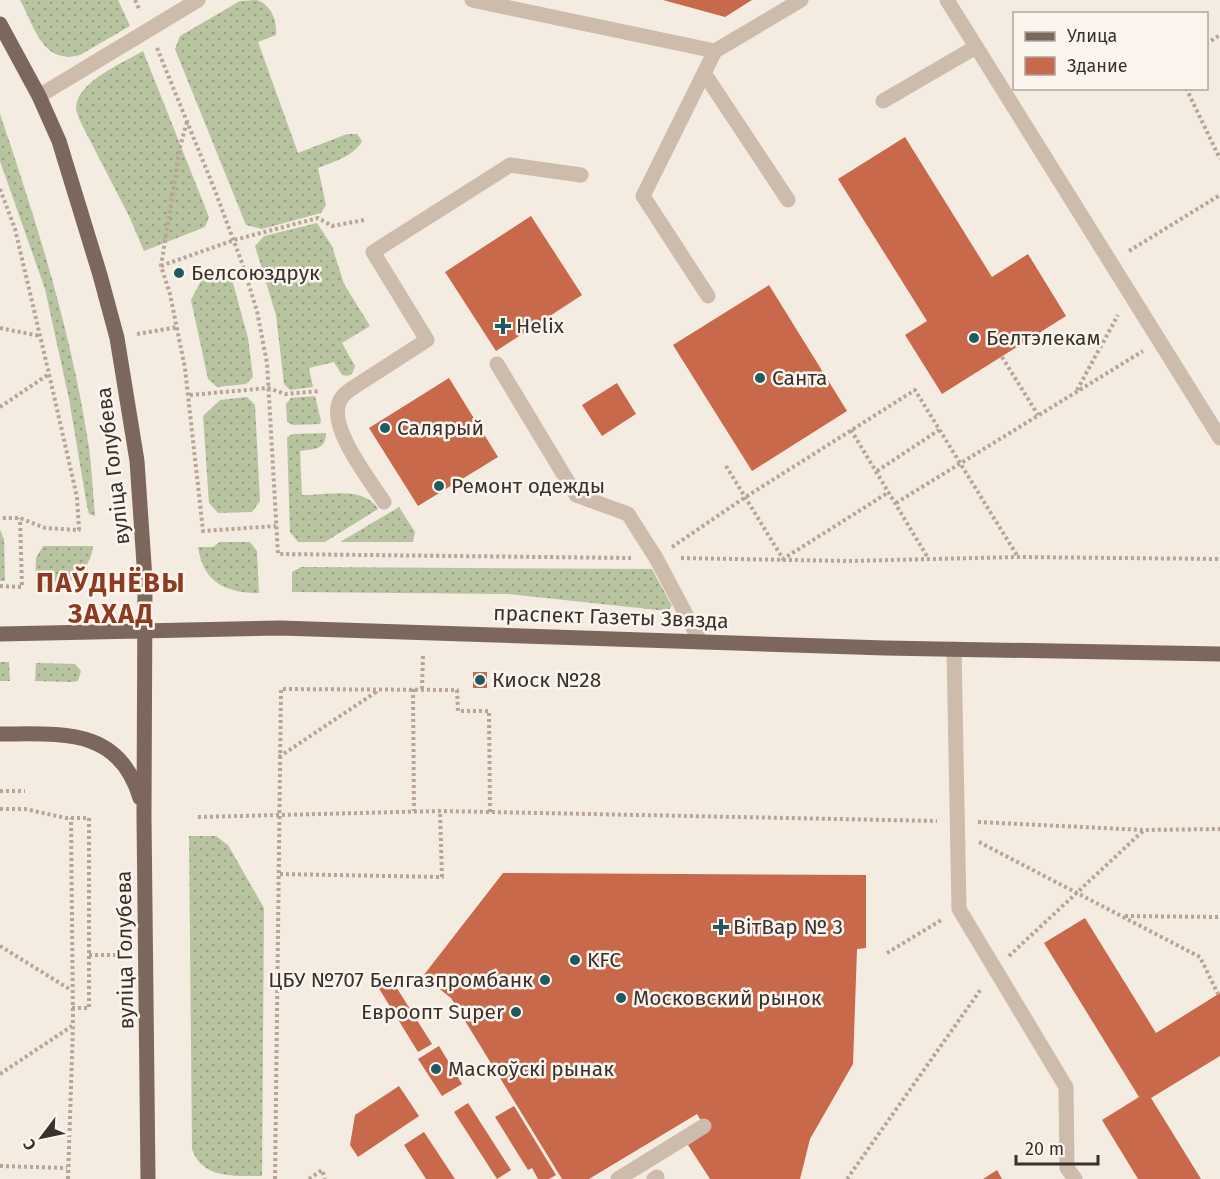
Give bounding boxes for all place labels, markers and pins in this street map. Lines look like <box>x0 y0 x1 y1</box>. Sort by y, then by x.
place label: Белсоюздрук <box>191 260 320 286</box>
marker: Белсоюздрук <box>172 266 186 280</box>
place label: Helix <box>516 313 565 339</box>
marker: Helix <box>494 317 512 335</box>
place label: Белтэлекам <box>986 325 1101 351</box>
marker: Белтэлекам <box>967 331 981 345</box>
place label: Санта <box>772 365 827 391</box>
marker: Санта <box>753 371 767 385</box>
place label: Салярый <box>397 415 484 441</box>
marker: Салярый <box>378 421 392 435</box>
place label: Ремонт одежды <box>451 473 605 499</box>
marker: Ремонт одежды <box>432 479 446 493</box>
place label: Киоск №28 <box>492 667 601 693</box>
marker: Киоск №28 <box>473 673 487 687</box>
place label: ВітВар № 3 <box>733 914 843 940</box>
marker: ВітВар № 3 <box>714 920 728 934</box>
place label: KFC <box>587 947 621 973</box>
marker: KFC <box>568 953 582 967</box>
place label: ЦБУ №707 Белгазпромбанк <box>268 967 533 993</box>
marker: ЦБУ №707 Белгазпромбанк <box>538 973 552 987</box>
place label: Московский рынок <box>633 985 822 1011</box>
marker: Московский рынок <box>614 991 628 1005</box>
place label: Евроопт Super <box>361 999 504 1025</box>
marker: Евроопт Super <box>509 1005 523 1019</box>
place label: Маскоўскі рынак <box>448 1056 614 1082</box>
marker: Маскоўскі рынак <box>429 1062 443 1076</box>

